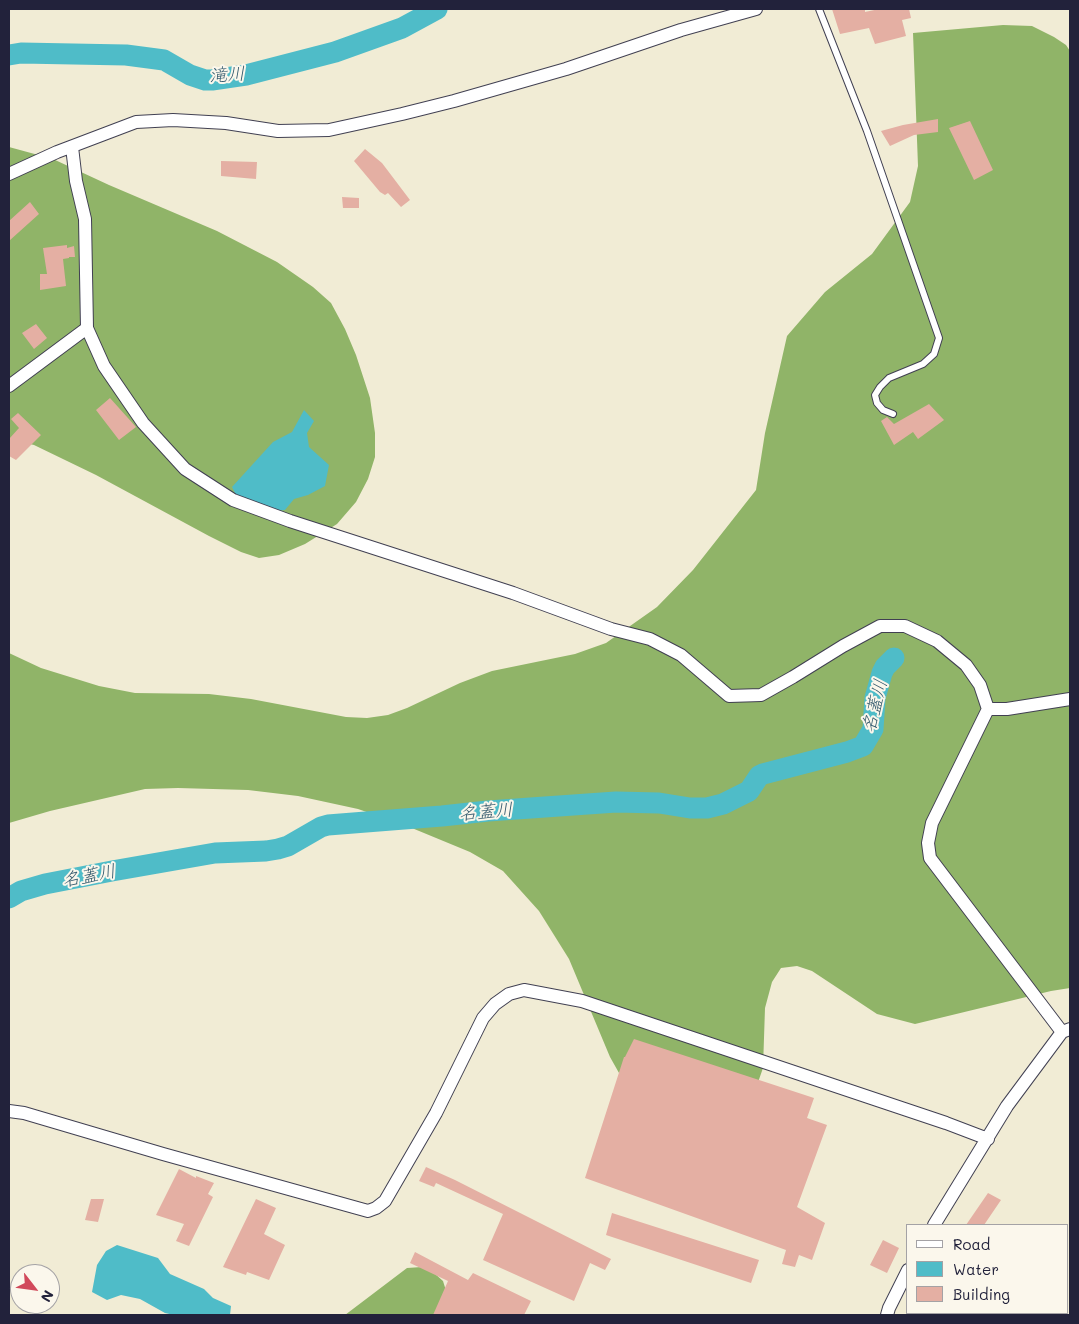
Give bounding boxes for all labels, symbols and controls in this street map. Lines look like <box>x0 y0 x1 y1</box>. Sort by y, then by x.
water label: 滝川 <box>208 63 246 87</box>
water label: 名蓋川 <box>858 677 892 735</box>
water label: 名蓋川 <box>458 799 514 825</box>
water label: 名蓋川 <box>60 860 118 892</box>
legend <box>906 1224 1069 1314</box>
text: Road <box>953 1234 990 1254</box>
text: Water <box>953 1259 999 1279</box>
north arrow <box>10 1264 60 1314</box>
text: Building <box>953 1284 1010 1304</box>
text: N <box>37 1287 58 1306</box>

